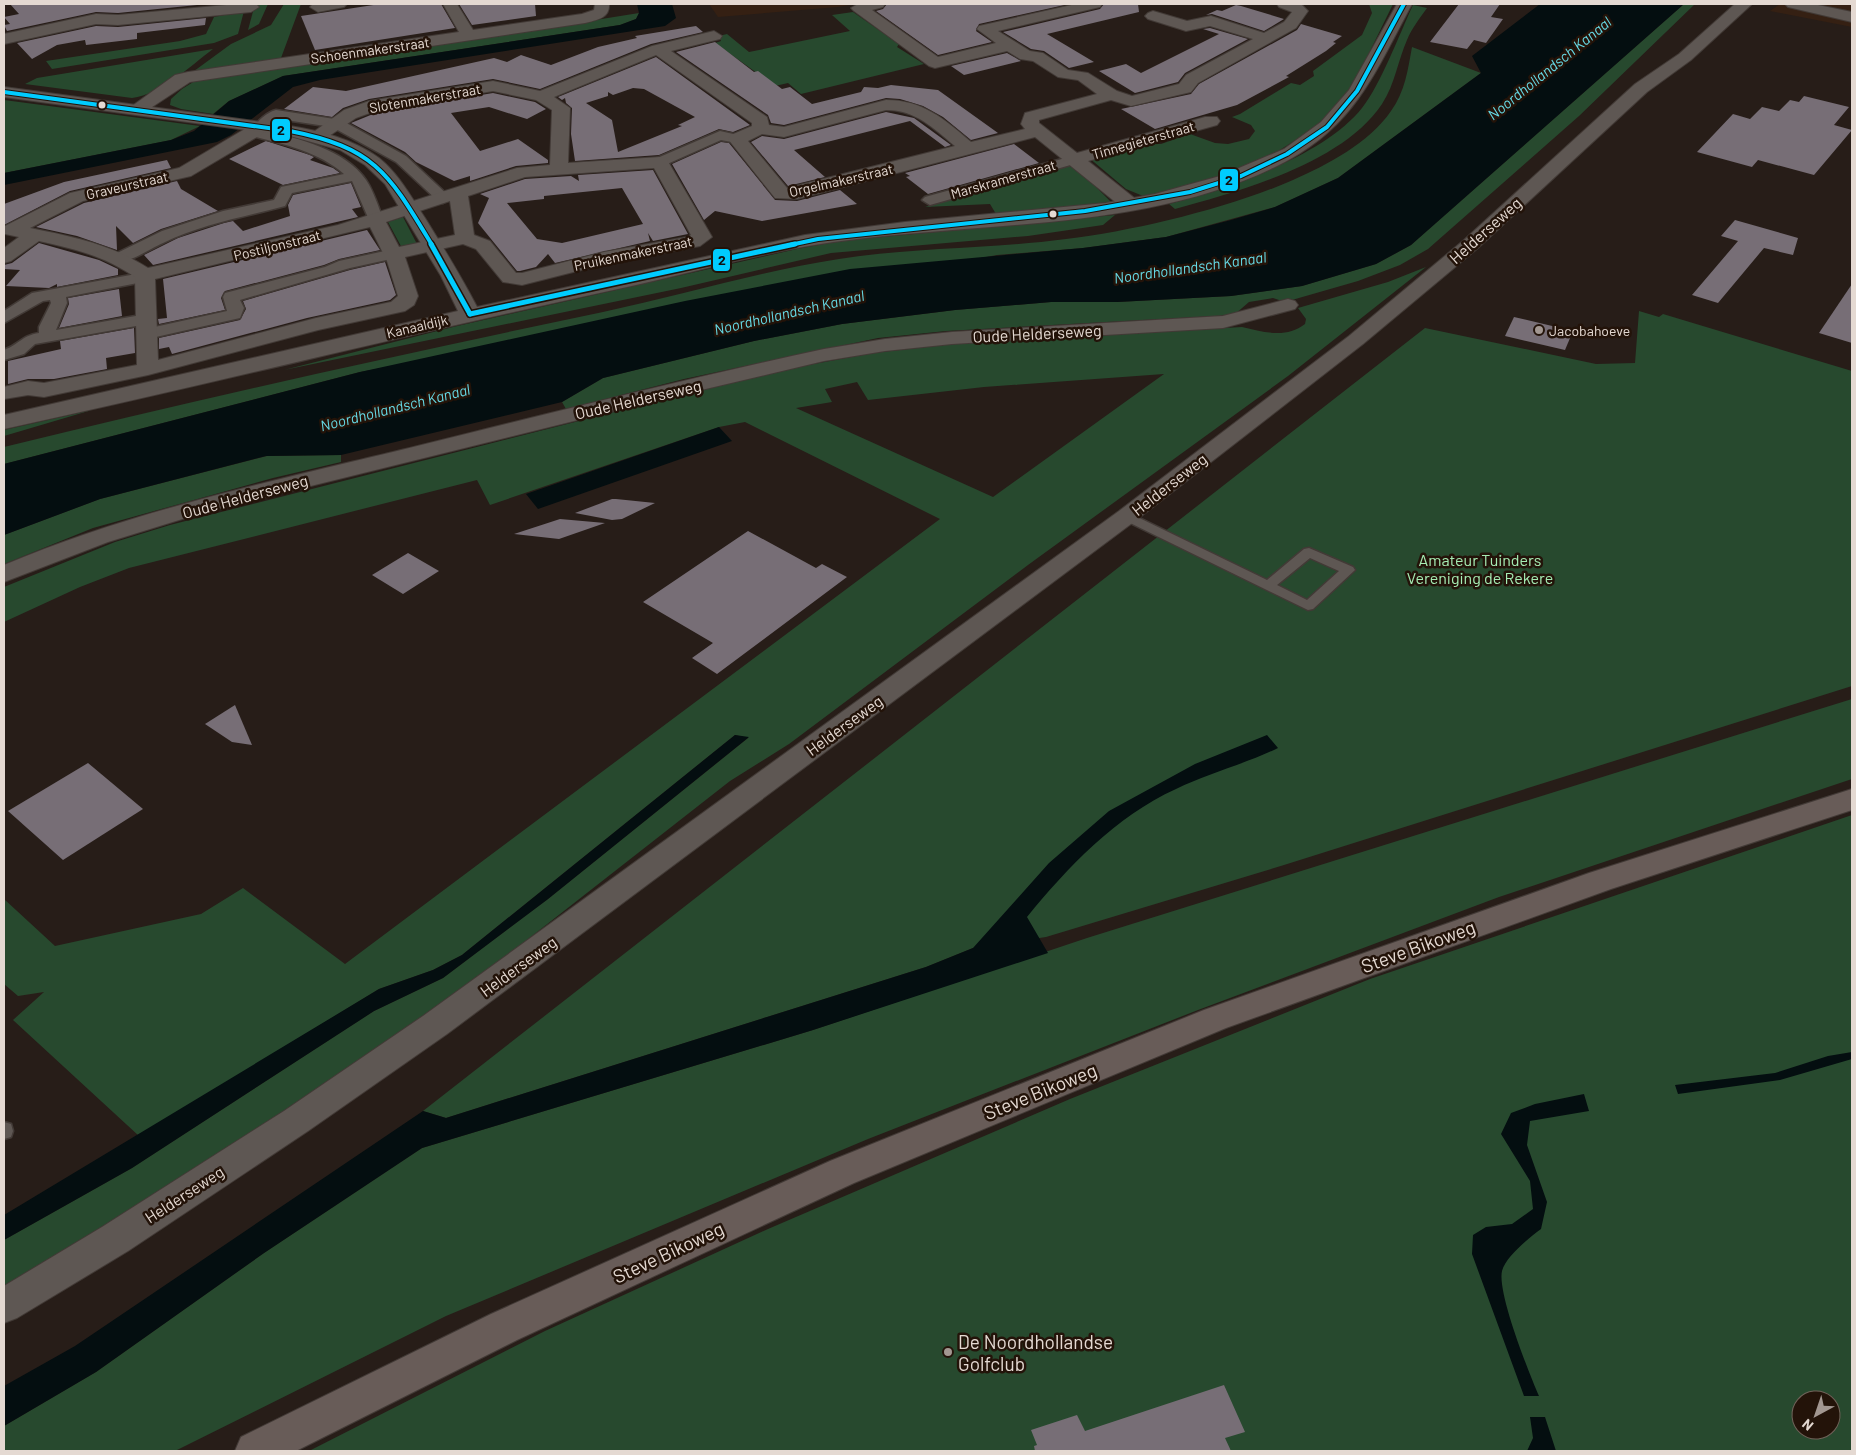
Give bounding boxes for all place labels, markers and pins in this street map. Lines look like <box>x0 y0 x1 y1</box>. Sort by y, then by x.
unlabelled marker <box>97 100 107 110</box>
unlabelled marker <box>1048 209 1058 219</box>
place label: Jacobahoeve <box>1549 322 1630 339</box>
marker: Jacobahoeve <box>1533 324 1545 336</box>
place label: De Noordhollandse Golfclub <box>958 1330 1113 1375</box>
marker: De Noordhollandse Golfclub <box>942 1346 954 1358</box>

